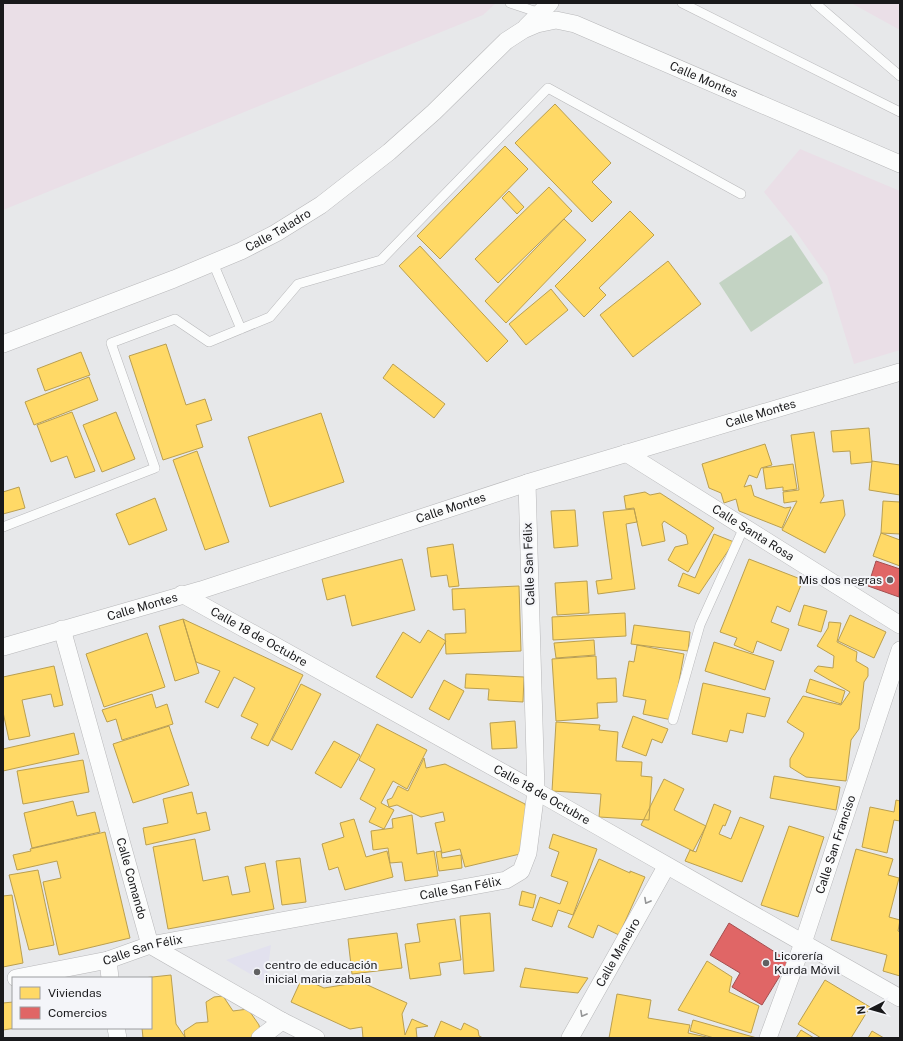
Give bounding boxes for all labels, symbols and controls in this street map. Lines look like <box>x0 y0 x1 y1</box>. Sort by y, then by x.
street label: Calle Montes <box>668 59 740 100</box>
street label: Calle Taladro <box>243 206 314 255</box>
street label: Calle Montes <box>724 396 798 431</box>
street label: Calle Montes <box>414 490 488 526</box>
street label: Calle Santa Rosa <box>709 502 797 564</box>
street label: Calle San Félix <box>521 522 537 606</box>
place label: Mis dos negras <box>798 573 882 587</box>
marker: Mis dos negras <box>885 575 895 585</box>
street label: Calle Montes <box>105 590 179 624</box>
street label: Calle 18 de Octubre <box>208 604 310 669</box>
street label: Calle 18 de Octubre <box>491 762 593 827</box>
street label: Calle San Franciso <box>813 793 859 896</box>
street label: Calle Comando <box>113 836 150 921</box>
street label: Calle San Félix <box>418 874 503 903</box>
one-way arrow <box>645 896 652 904</box>
street label: Calle Maneiro <box>593 915 643 989</box>
street label: Calle San Félix <box>102 932 184 968</box>
place label: Licorería Kurda Móvil <box>774 949 840 977</box>
place label: centro de educación inicial maria zabala <box>265 958 378 986</box>
marker: Licorería Kurda Móvil <box>761 958 771 968</box>
marker: centro de educación inicial maria zabala <box>252 967 262 977</box>
legend <box>12 977 152 1029</box>
text: Viviendas <box>48 986 102 1000</box>
north arrow <box>851 989 891 1029</box>
text: N <box>855 1005 867 1015</box>
text: Comercios <box>48 1006 107 1020</box>
one-way arrow <box>581 1010 588 1017</box>

